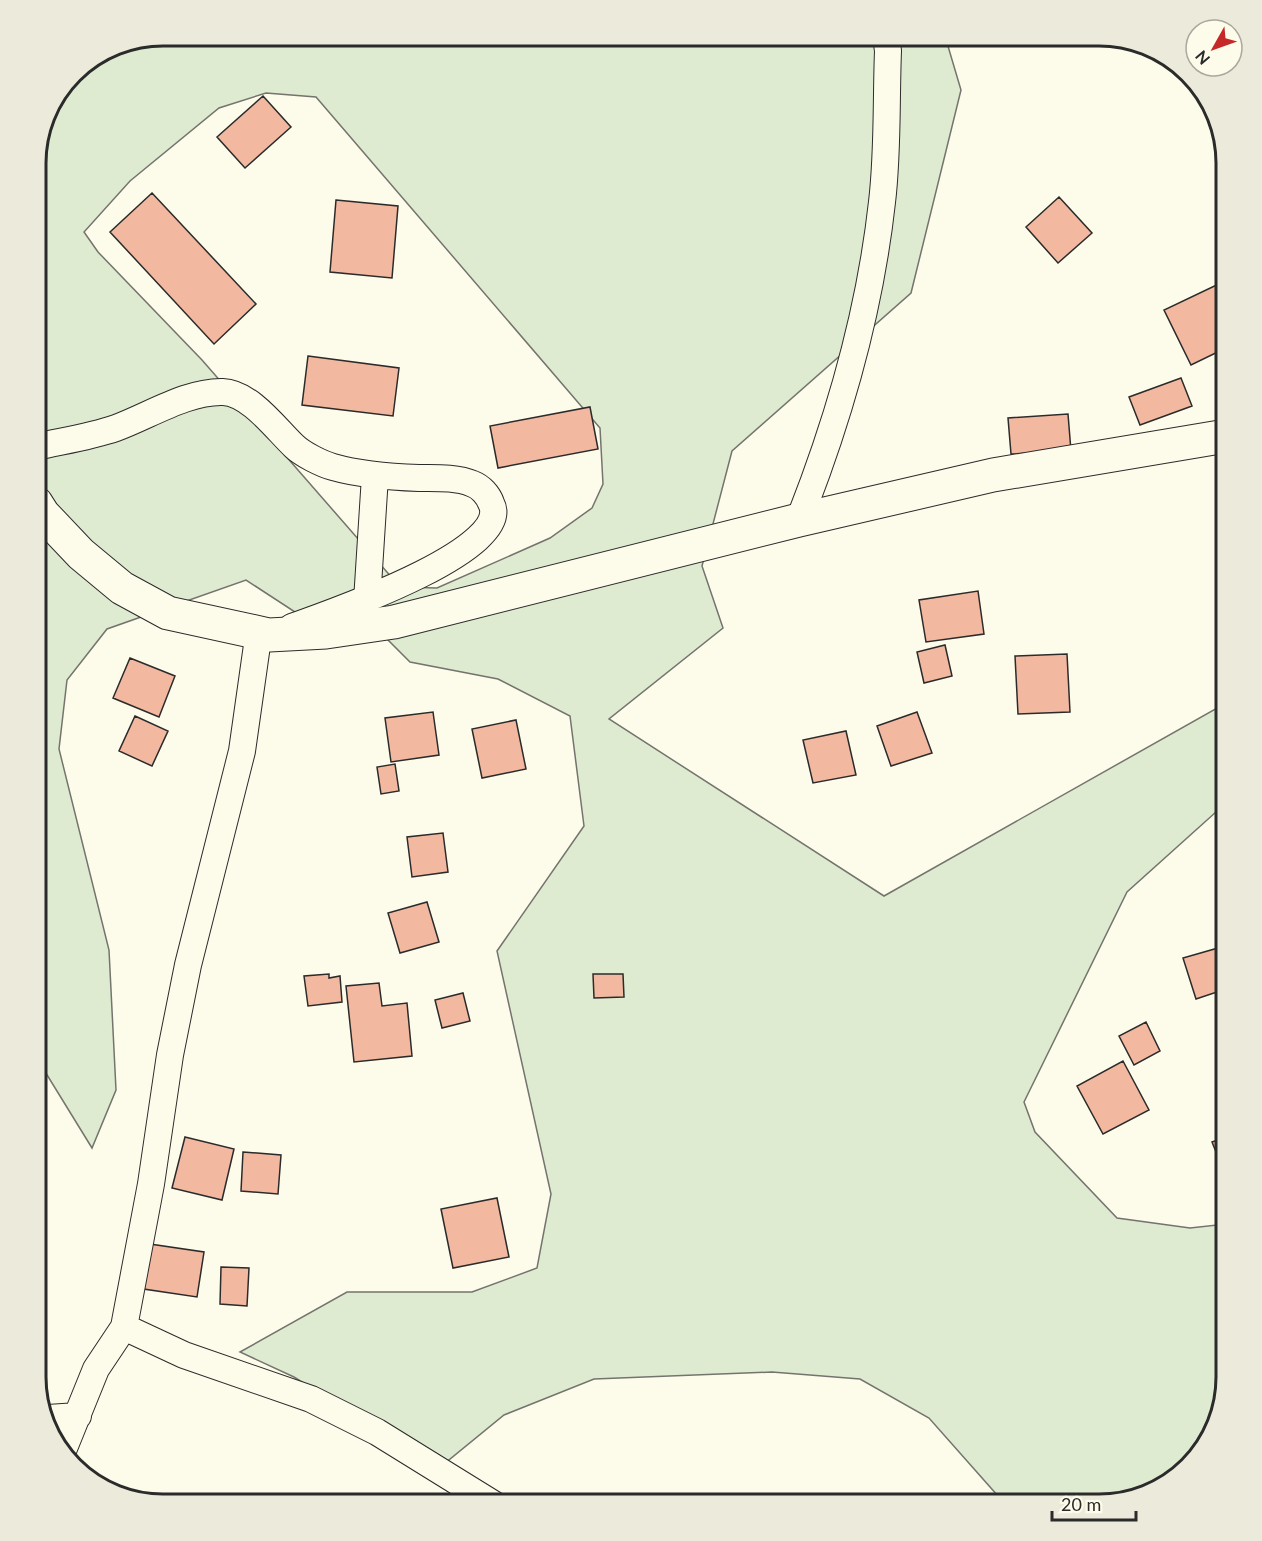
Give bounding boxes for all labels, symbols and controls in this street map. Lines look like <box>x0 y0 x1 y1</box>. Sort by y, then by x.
north arrow <box>1184 18 1244 78</box>
text: N <box>1191 47 1213 69</box>
scale bar <box>1052 1484 1136 1522</box>
text: 20 m <box>1061 1493 1101 1515</box>

